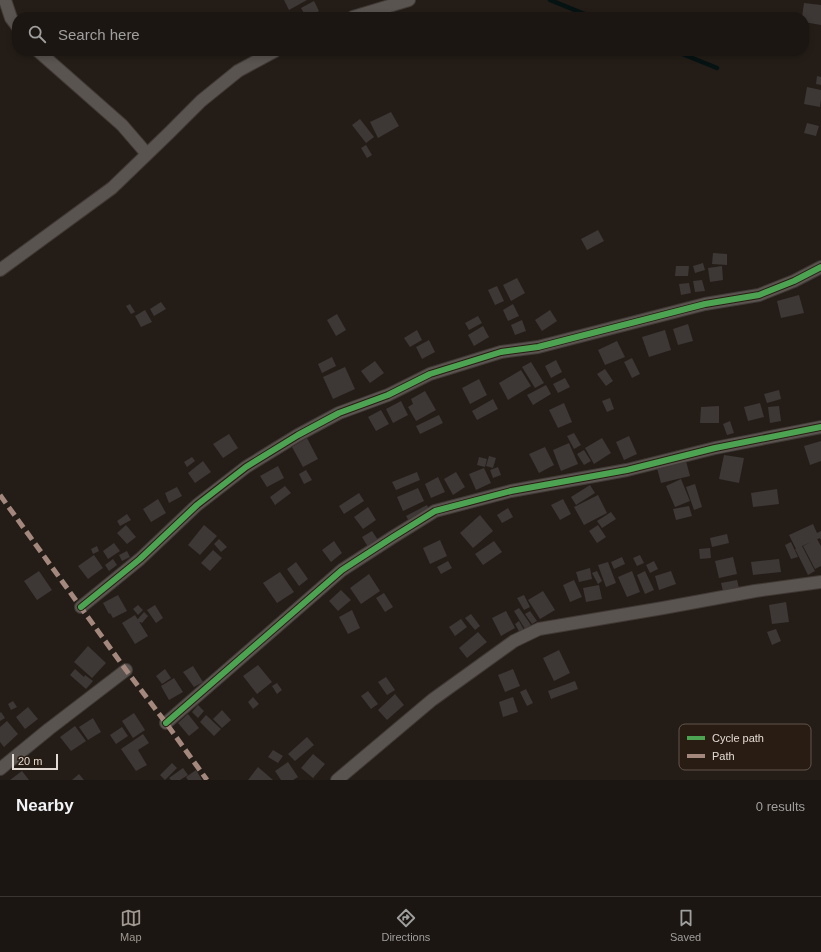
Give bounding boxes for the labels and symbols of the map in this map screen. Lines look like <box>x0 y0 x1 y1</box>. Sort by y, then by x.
legend <box>679 724 811 770</box>
text: Cycle path <box>712 732 764 744</box>
text: Path <box>712 750 735 762</box>
scale bar <box>12 752 58 771</box>

